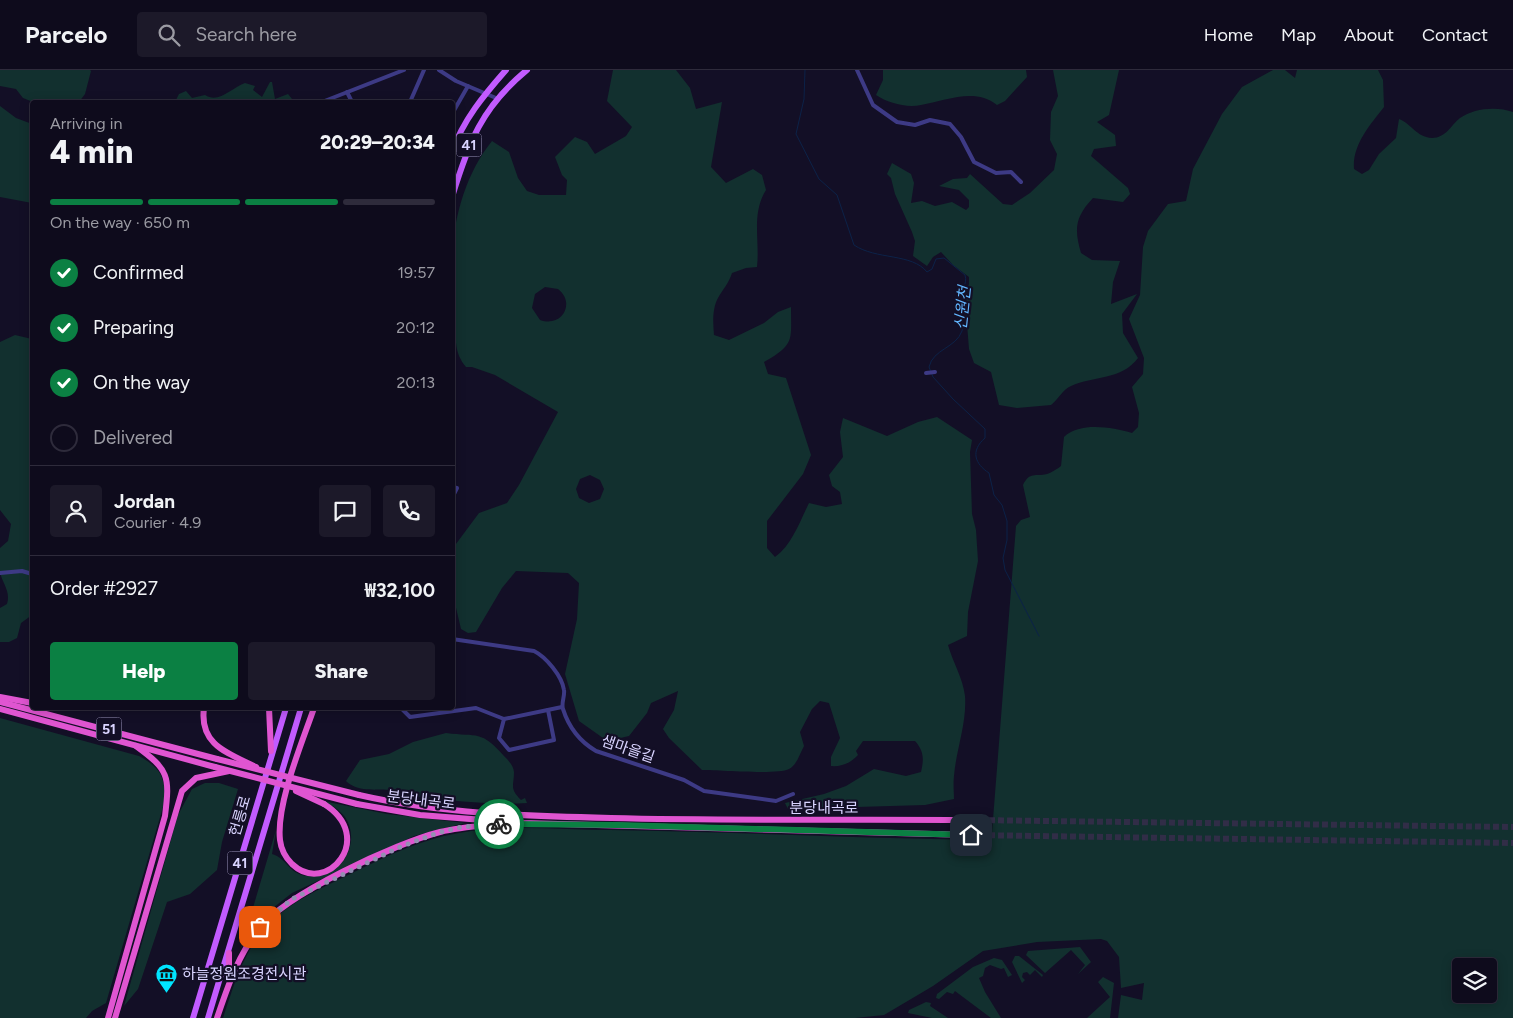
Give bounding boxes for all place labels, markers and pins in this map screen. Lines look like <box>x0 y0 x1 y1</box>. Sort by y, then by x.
pin <box>950 814 992 856</box>
pin <box>239 906 281 948</box>
museum icon: 하늘정원조경전시관 <box>154 962 178 993</box>
place label: 하늘정원조경전시관 <box>182 965 306 983</box>

